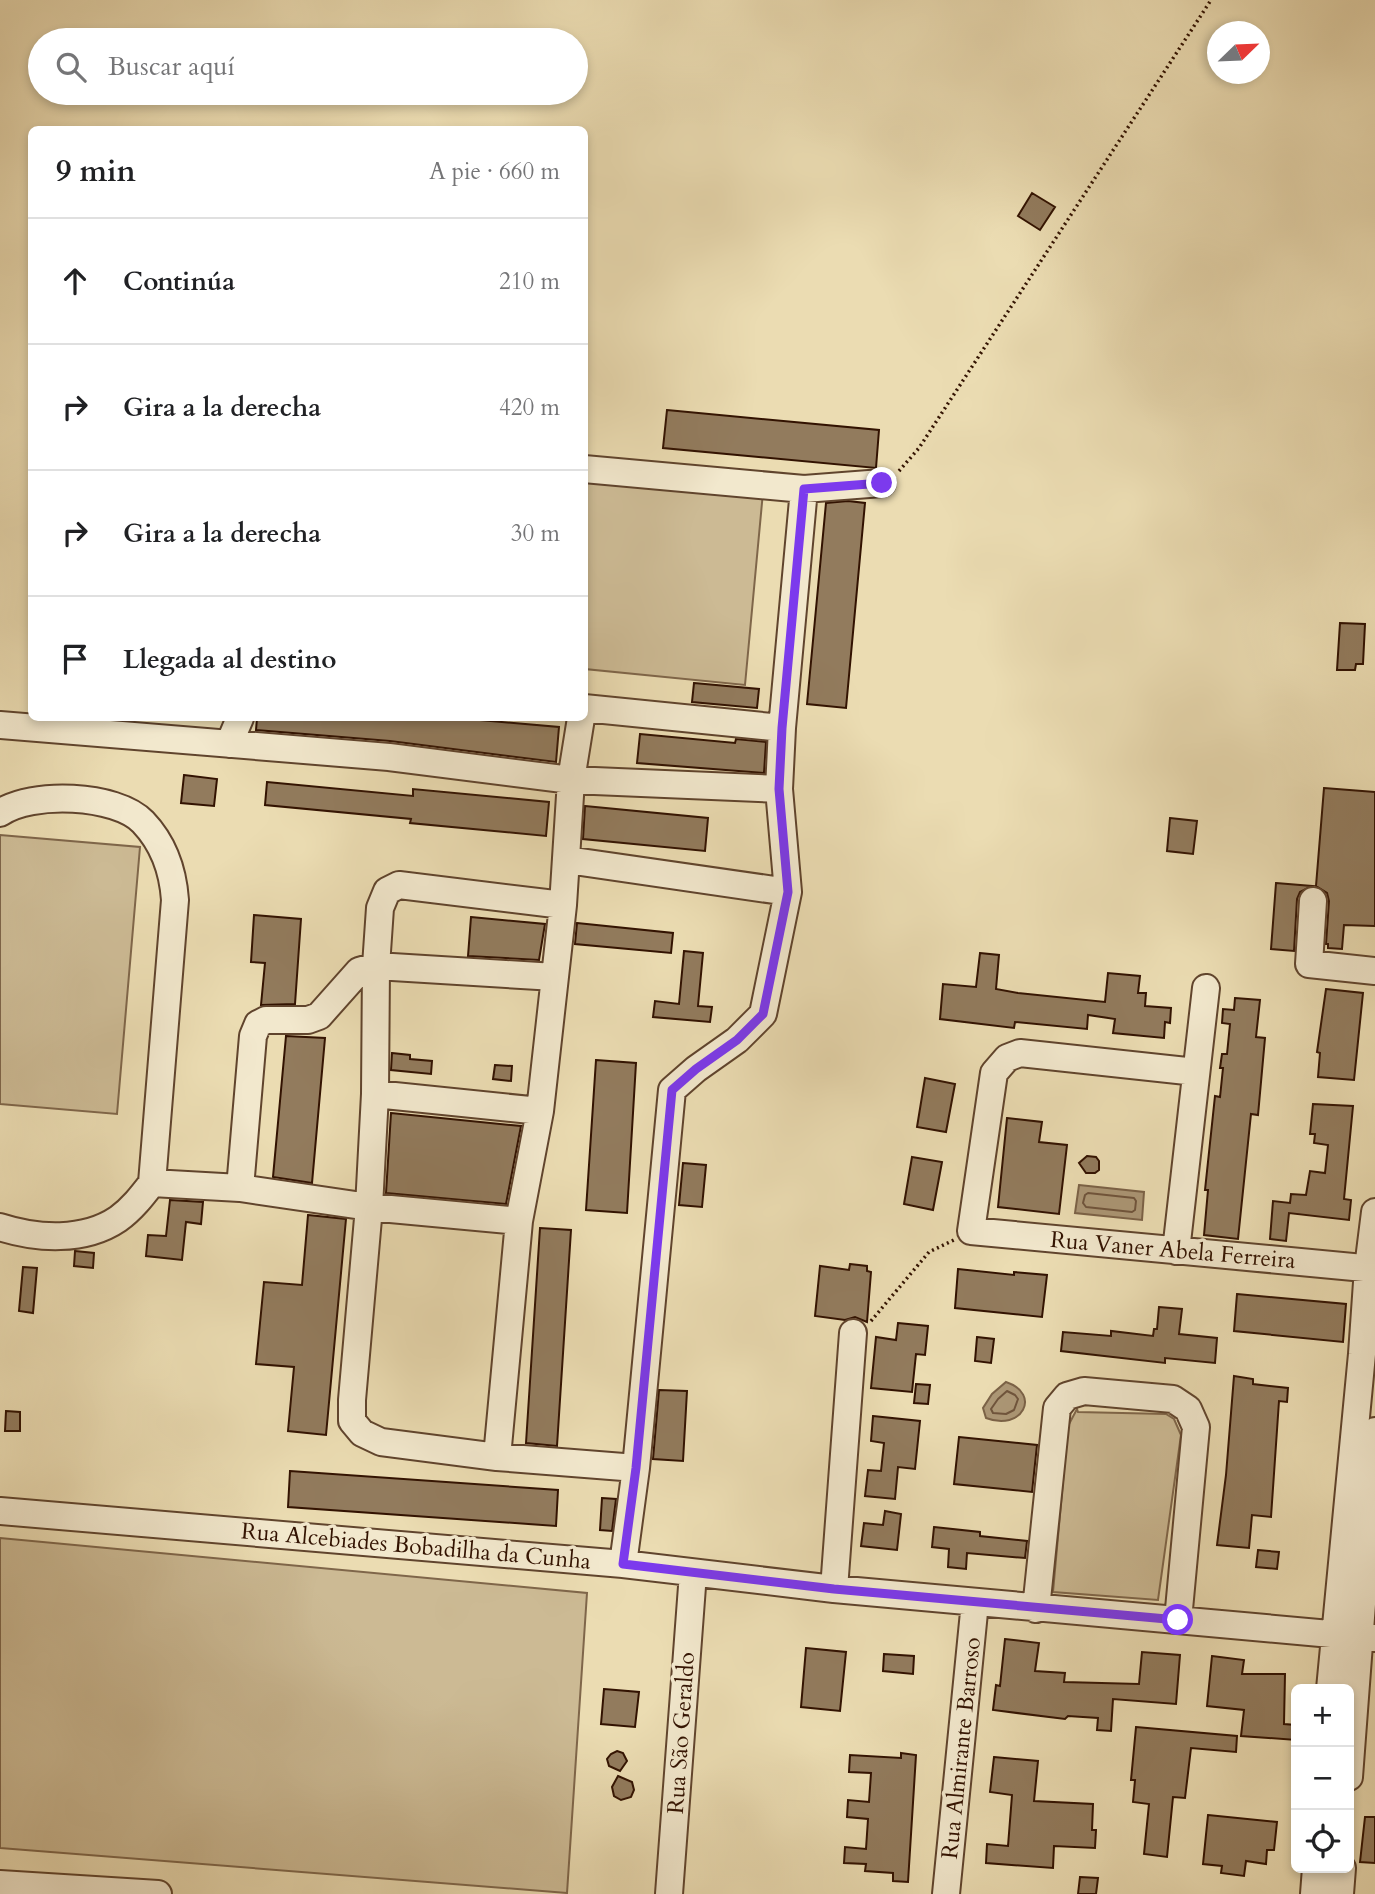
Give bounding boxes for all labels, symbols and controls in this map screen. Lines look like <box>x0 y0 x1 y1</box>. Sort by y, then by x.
north arrow <box>1207 21 1270 84</box>
search box <box>28 28 588 105</box>
icon: search <box>52 48 90 86</box>
text: Buscar aquí <box>108 49 235 84</box>
text: 9 min <box>56 151 136 192</box>
text: A pie · 660 m <box>429 156 560 187</box>
icon: ahead <box>56 262 94 300</box>
text: Continúa <box>123 264 235 299</box>
text: 210 m <box>499 266 560 297</box>
icon: right <box>56 388 94 426</box>
text: Gira a la derecha <box>123 390 321 425</box>
text: 420 m <box>499 392 560 423</box>
route end <box>866 467 897 498</box>
icon: right <box>56 514 94 552</box>
text: Gira a la derecha <box>123 516 321 551</box>
text: 30 m <box>511 518 560 549</box>
icon: arrive <box>56 640 94 678</box>
text: Llegada al destino <box>123 642 337 677</box>
street label: Rua Vaner Abela Ferreira <box>1049 1224 1297 1276</box>
street label: Rua Alcebiades Bobadilha da Cunha <box>240 1515 592 1577</box>
route start <box>1162 1604 1193 1635</box>
street label: Rua Almirante Barroso <box>934 1635 988 1861</box>
street label: Rua São Geraldo <box>660 1651 702 1815</box>
map controls <box>1291 1684 1354 1873</box>
button: + <box>1291 1684 1354 1747</box>
button: − <box>1291 1747 1354 1810</box>
button: locate <box>1291 1810 1354 1873</box>

